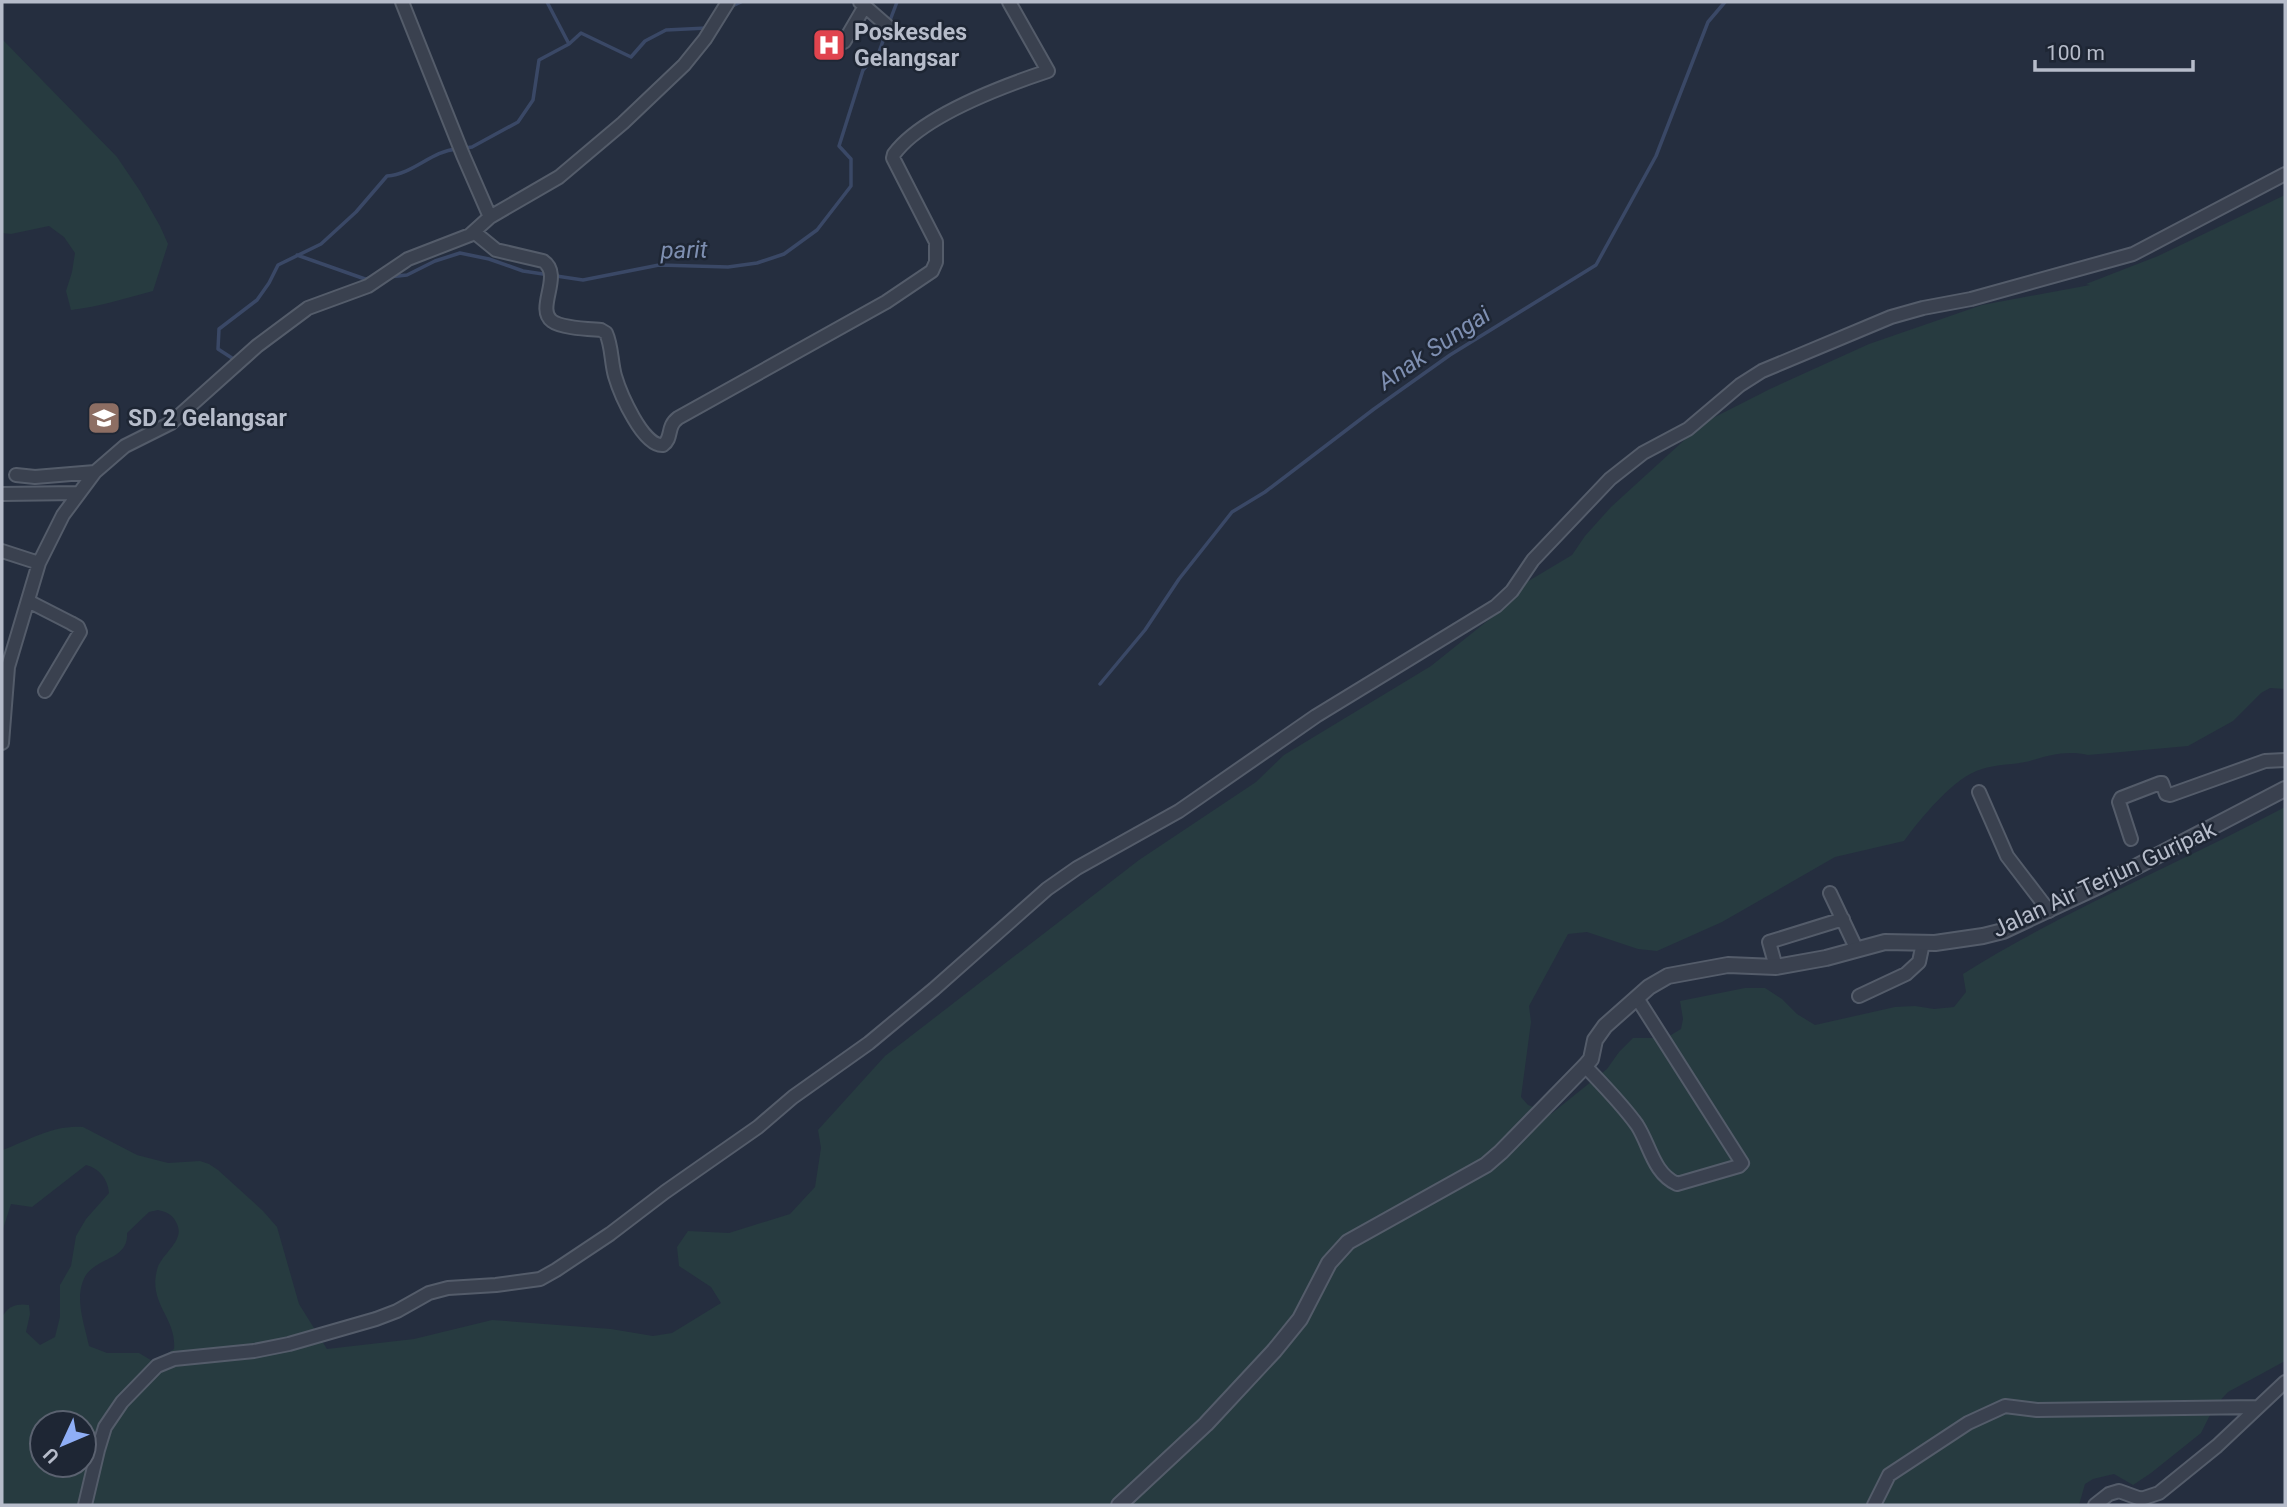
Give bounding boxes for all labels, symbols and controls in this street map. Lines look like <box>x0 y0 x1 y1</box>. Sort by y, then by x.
place label: Poskesdes Gelangsar <box>854 19 967 72</box>
hospital icon: Poskesdes Gelangsar <box>810 26 848 64</box>
scale bar <box>2035 28 2192 72</box>
text: 100 m <box>2046 41 2105 65</box>
water label: parit <box>659 236 708 264</box>
water label: Anak Sungai <box>1372 300 1496 396</box>
school or university icon: SD 2 Gelangsar <box>85 399 123 437</box>
place label: SD 2 Gelangsar <box>128 405 287 432</box>
street label: Jalan Air Terjun Guripak <box>1988 816 2221 943</box>
north arrow <box>28 1409 98 1479</box>
text: U <box>39 1443 64 1468</box>

